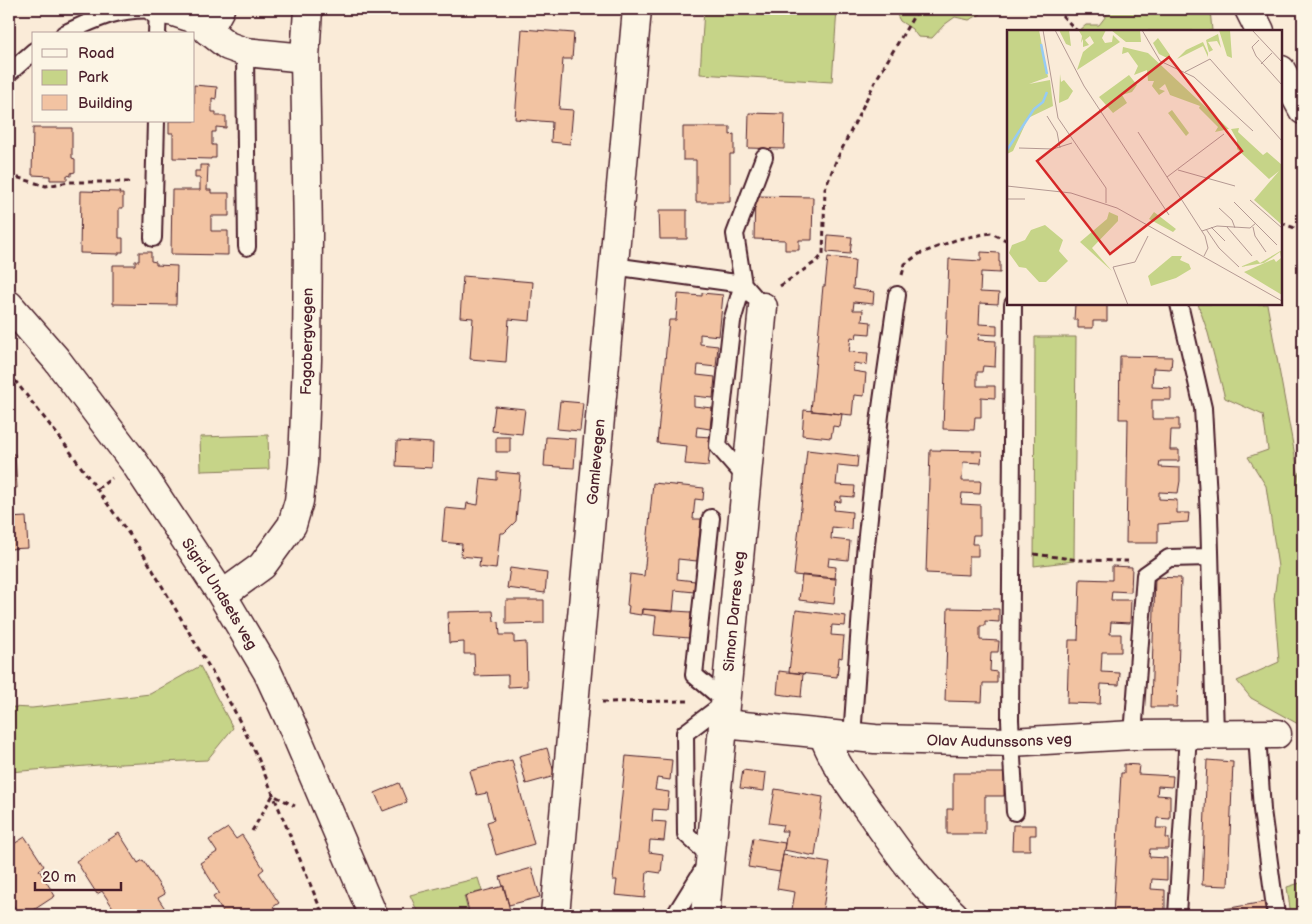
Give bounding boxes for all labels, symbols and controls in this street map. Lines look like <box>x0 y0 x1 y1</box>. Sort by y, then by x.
inset map <box>1007 30 1282 305</box>
legend <box>32 32 195 122</box>
text: Road <box>78 44 114 63</box>
text: Park <box>78 68 109 87</box>
text: Building <box>78 94 133 113</box>
street label: Fagabergvegen <box>297 288 318 396</box>
street label: Gamlevegen <box>583 418 610 506</box>
street label: Sigrid Undsets veg <box>177 535 261 653</box>
street label: Simon Darres veg <box>719 550 750 672</box>
street label: Olav Audunssons veg <box>926 730 1072 752</box>
scale bar <box>35 859 121 891</box>
text: 20 m <box>42 868 76 887</box>

